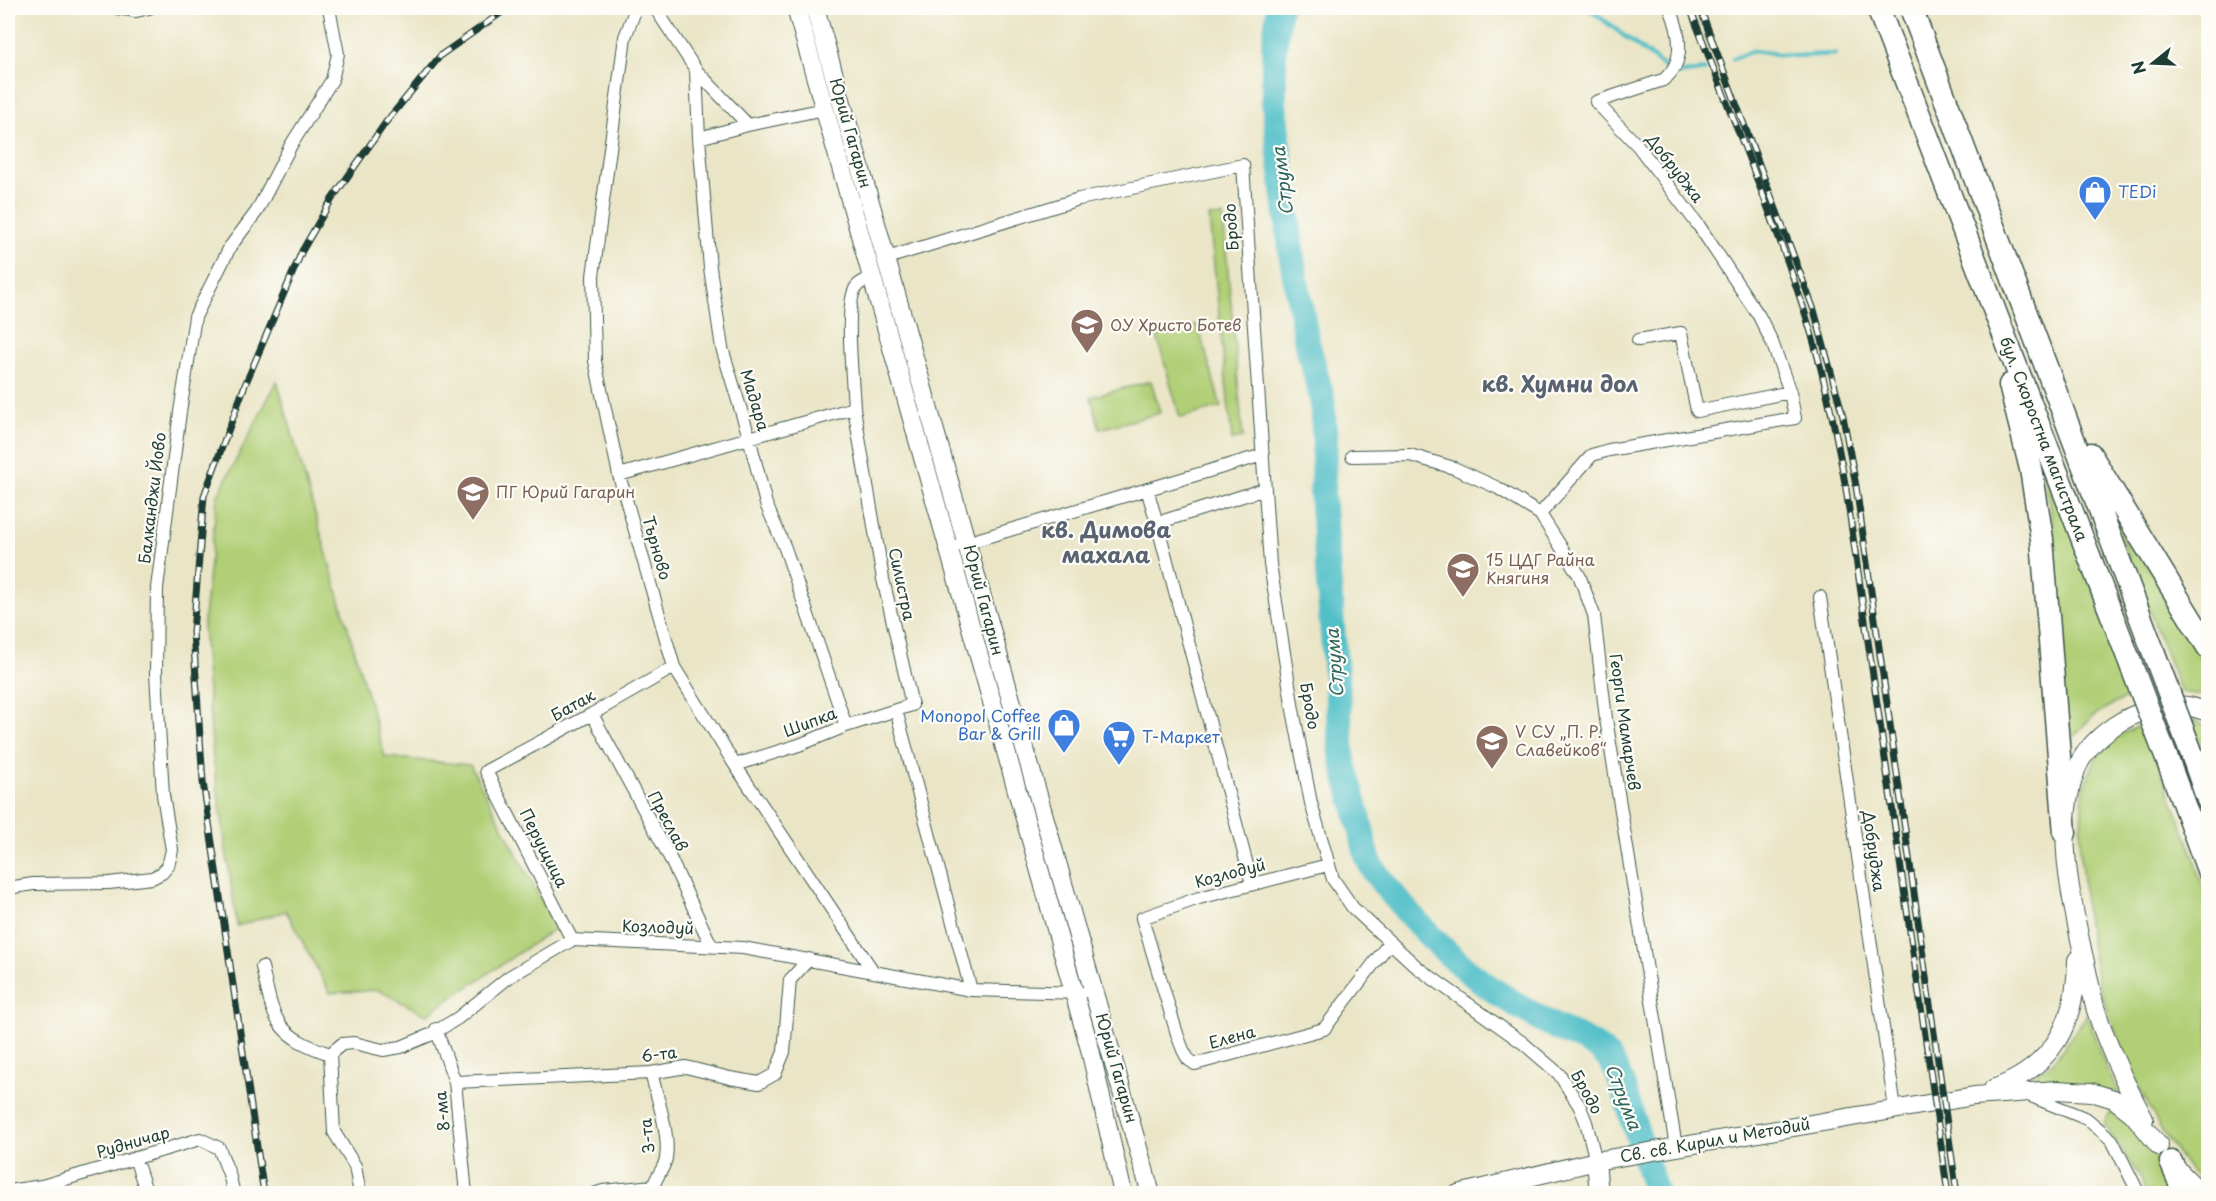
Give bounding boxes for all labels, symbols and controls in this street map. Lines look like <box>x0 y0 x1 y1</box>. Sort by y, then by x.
north arrow <box>2123 33 2183 93</box>
text: N <box>2124 58 2151 78</box>
street label: Юрий Гагарин <box>825 75 879 191</box>
street label: Добруджа <box>1641 127 1710 207</box>
water label: Струма <box>1264 144 1299 217</box>
shop icon: TEDi <box>2077 174 2113 221</box>
place label: TEDi <box>2118 179 2156 203</box>
street label: Бродо <box>1216 203 1244 252</box>
school or university icon: ОУ Христо Ботев <box>1069 307 1105 354</box>
place label: ОУ Христо Ботев <box>1110 312 1242 336</box>
street label: бул. Скоростна магистрала <box>1995 333 2095 545</box>
street label: Мадара <box>735 366 777 434</box>
district label: кв. Хумни дол <box>1481 366 1639 399</box>
street label: Балканджи Йово <box>131 431 171 565</box>
school or university icon: ПГ Юрий Гагарин <box>455 474 491 521</box>
place label: ПГ Юрий Гагарин <box>496 479 635 503</box>
district label: кв. Димова махала <box>1041 512 1171 570</box>
street label: Търново <box>637 513 679 583</box>
street label: Юрий Гагарин <box>959 542 1011 658</box>
street label: Силистра <box>884 545 922 622</box>
place label: 15 ЦДГ Райна Княгиня <box>1486 547 1595 589</box>
school or university icon: 15 ЦДГ Райна Княгиня <box>1445 551 1481 598</box>
water label: Струма <box>1318 627 1349 698</box>
street label: Георги Мамарчев <box>1605 652 1647 792</box>
street label: Бродо <box>1295 680 1327 731</box>
street label: Батак <box>546 682 599 726</box>
street label: Шипка <box>779 700 840 742</box>
place label: Monopol Coffee Bar & Grill <box>920 703 1041 745</box>
shop icon: Monopol Coffee Bar & Grill <box>1046 707 1082 754</box>
supermarket icon: Т-Маркет <box>1101 719 1137 766</box>
place label: V СУ „П. Р. Славейков“ <box>1515 719 1607 761</box>
school or university icon: V СУ „П. Р. Славейков“ <box>1474 723 1510 770</box>
place label: Т-Маркет <box>1142 724 1220 748</box>
street label: Преслав <box>643 786 695 855</box>
street label: Перущица <box>515 804 575 891</box>
street label: Добруджа <box>1857 808 1893 893</box>
street label: Козлодуй <box>1192 851 1268 893</box>
street label: Козлодуй <box>622 913 694 939</box>
street label: Юрий Гагарин <box>1091 1010 1145 1126</box>
street label: Елена <box>1206 1018 1258 1054</box>
street label: 6-та <box>640 1039 678 1067</box>
water label: Струма <box>1599 1059 1650 1134</box>
street label: Бродо <box>1566 1065 1610 1118</box>
street label: 8-ма <box>427 1090 455 1132</box>
street label: Св. св. Кирил и Методий <box>1618 1110 1812 1168</box>
street label: 3-та <box>632 1117 660 1155</box>
street label: Рудничар <box>93 1119 172 1163</box>

